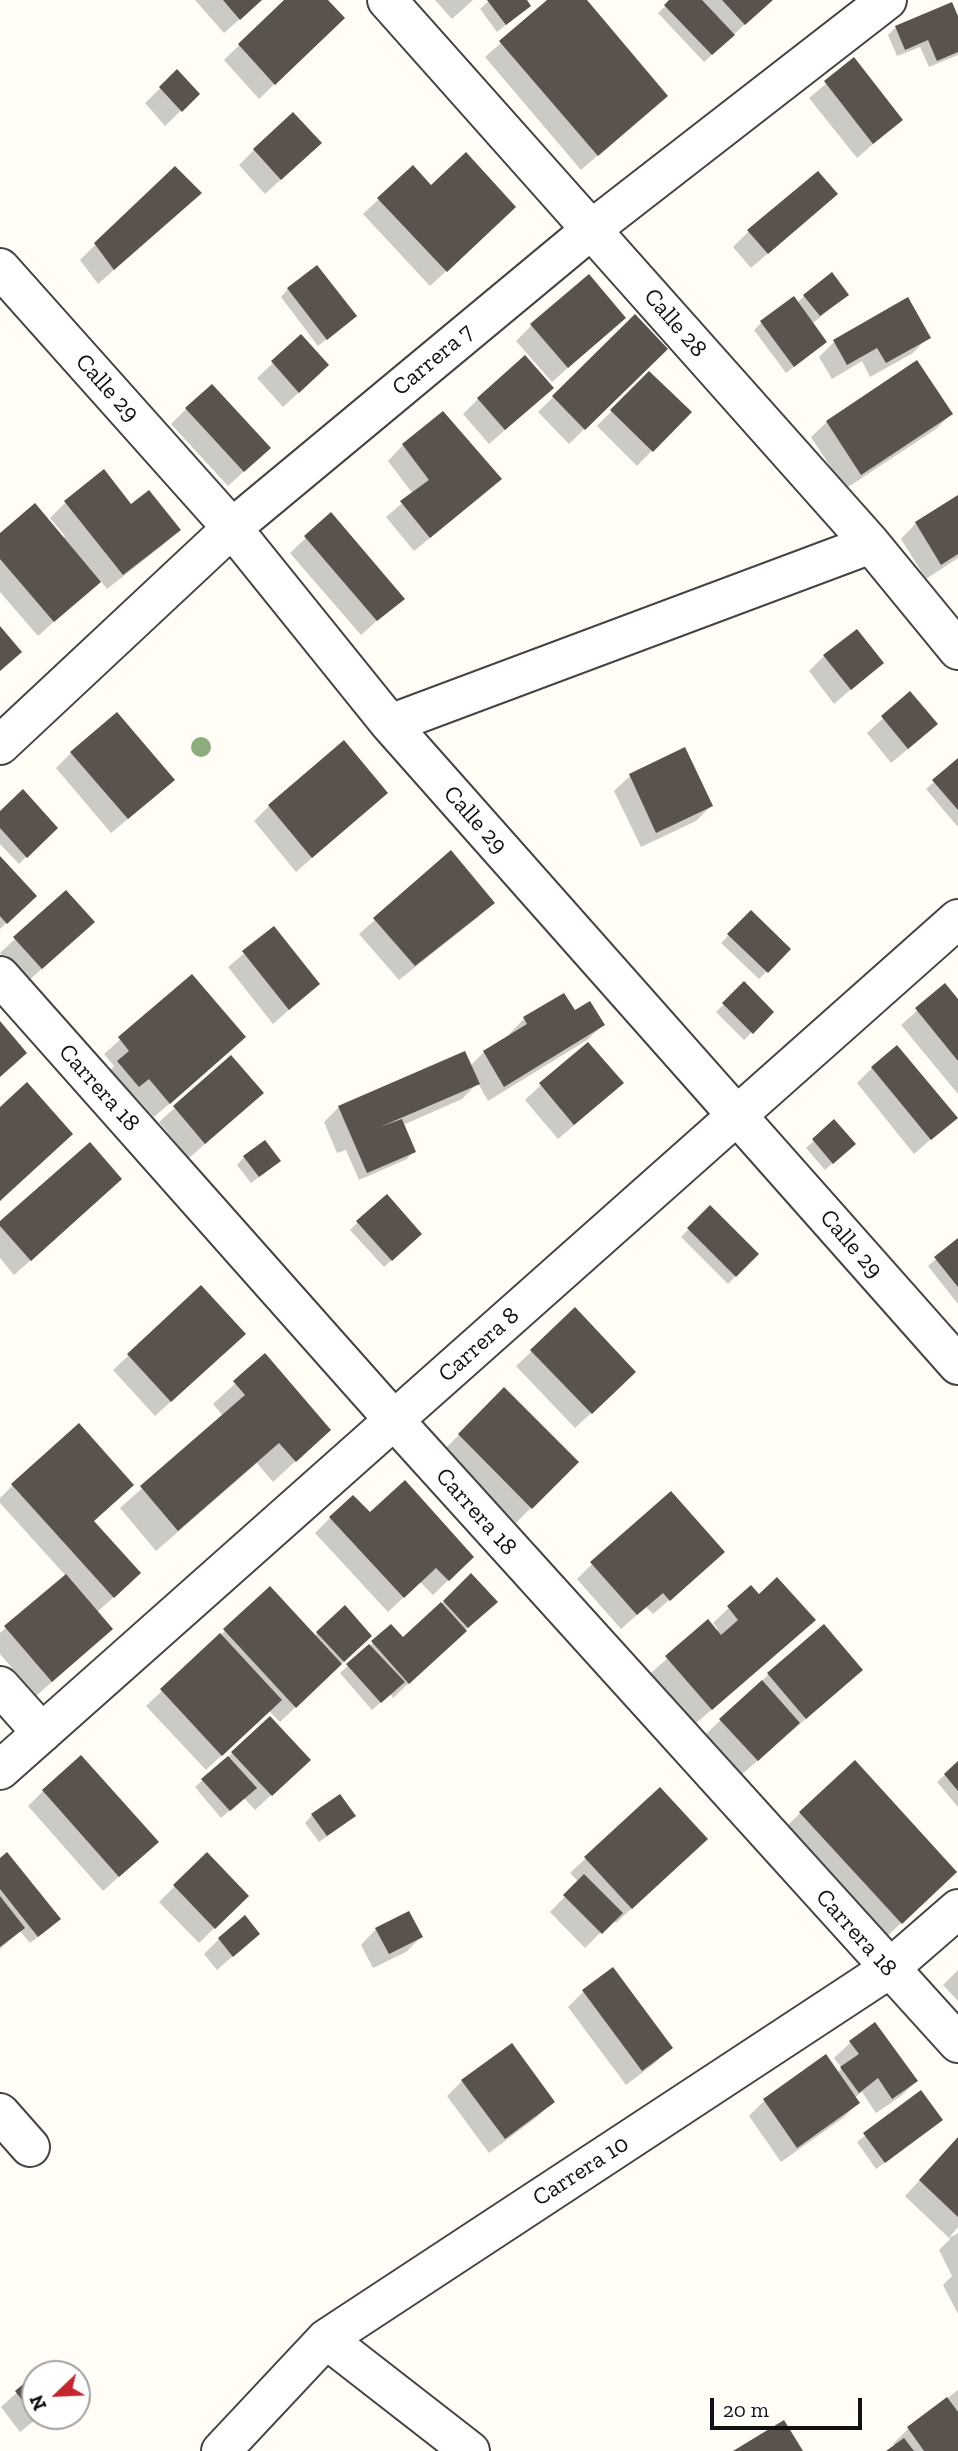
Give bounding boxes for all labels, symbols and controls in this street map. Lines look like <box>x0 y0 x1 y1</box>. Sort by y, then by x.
street label: Calle 28 <box>637 283 713 363</box>
street label: Carrera 7 <box>387 318 479 402</box>
street label: Calle 29 <box>69 348 145 428</box>
street label: Calle 29 <box>437 780 513 860</box>
street label: Carrera 18 <box>52 1038 146 1138</box>
street label: Calle 29 <box>813 1204 889 1284</box>
street label: Carrera 8 <box>433 1301 525 1389</box>
street label: Carrera 18 <box>429 1462 523 1562</box>
street label: Carrera 18 <box>809 1883 903 1983</box>
street label: Carrera 10 <box>528 2129 634 2213</box>
north arrow <box>21 2360 91 2430</box>
scale bar <box>713 2384 865 2428</box>
text: N <box>25 2391 51 2414</box>
text: 20 m <box>723 2397 769 2422</box>

